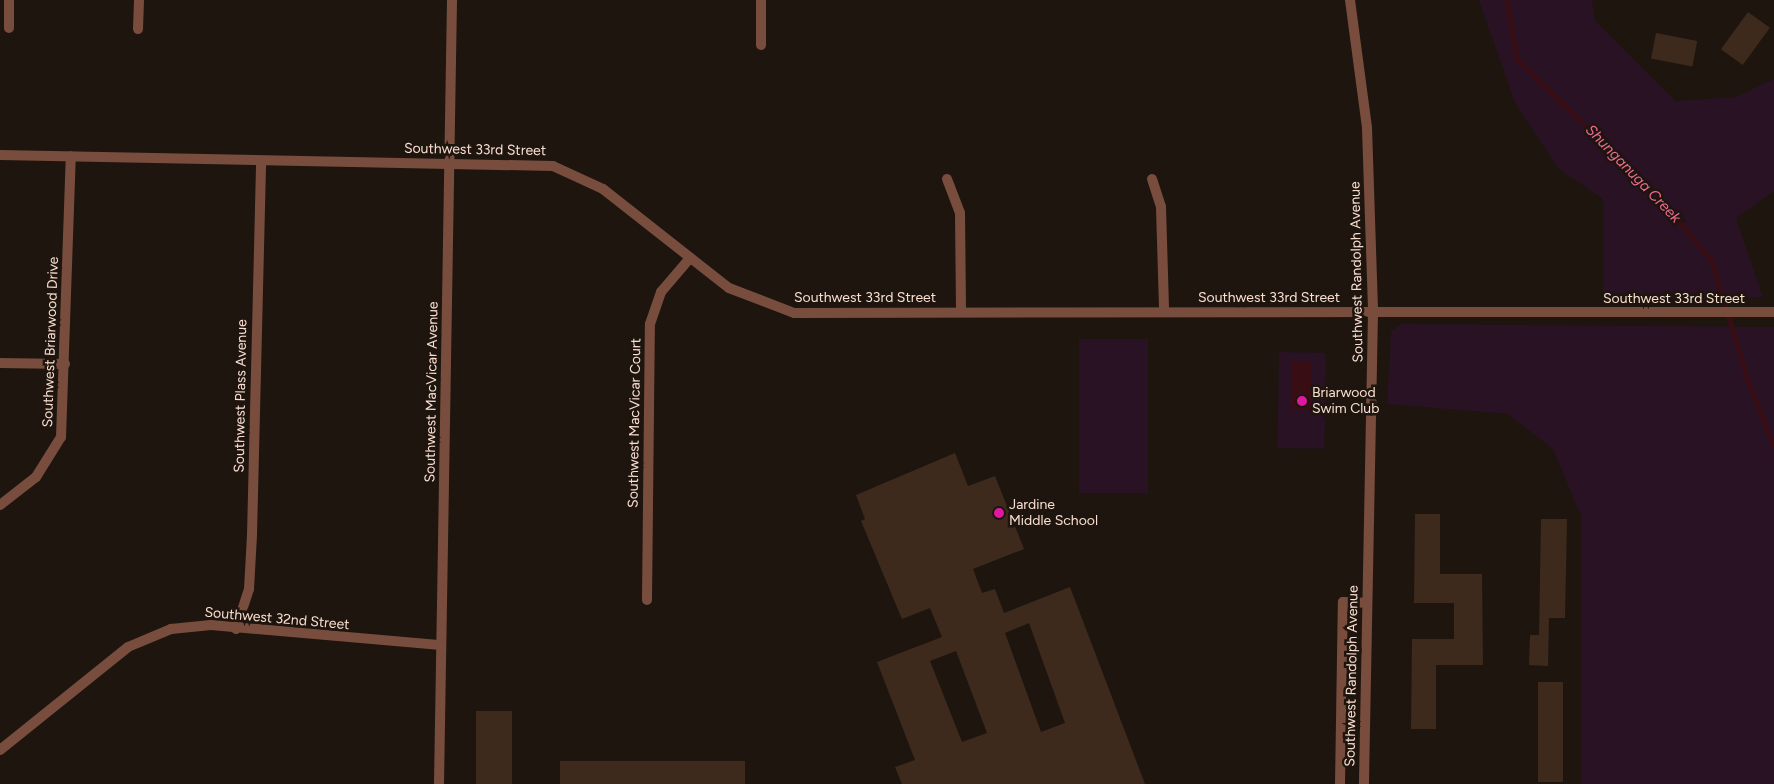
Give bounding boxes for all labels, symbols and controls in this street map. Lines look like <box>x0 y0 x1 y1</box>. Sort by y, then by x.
water label: Shunganuga Creek <box>1582 121 1684 227</box>
street label: Southwest 33rd Street <box>404 140 546 160</box>
street label: Southwest Randolph Avenue <box>1347 181 1367 363</box>
street label: Southwest Briarwood Drive <box>40 256 62 428</box>
street label: Southwest 33rd Street <box>794 290 936 306</box>
street label: Southwest 33rd Street <box>1198 290 1340 306</box>
street label: Southwest 33rd Street <box>1603 291 1745 307</box>
street label: Southwest MacVicar Avenue <box>422 301 442 483</box>
street label: Southwest Plass Avenue <box>231 319 251 473</box>
street label: Southwest MacVicar Court <box>625 338 645 508</box>
place label: Briarwood Swim Club <box>1312 385 1379 418</box>
marker: Briarwood Swim Club <box>1296 395 1308 407</box>
place label: Jardine Middle School <box>1009 497 1098 530</box>
marker: Jardine Middle School <box>993 507 1005 519</box>
street label: Southwest Randolph Avenue <box>1342 585 1362 767</box>
street label: Southwest 32nd Street <box>204 604 350 634</box>

